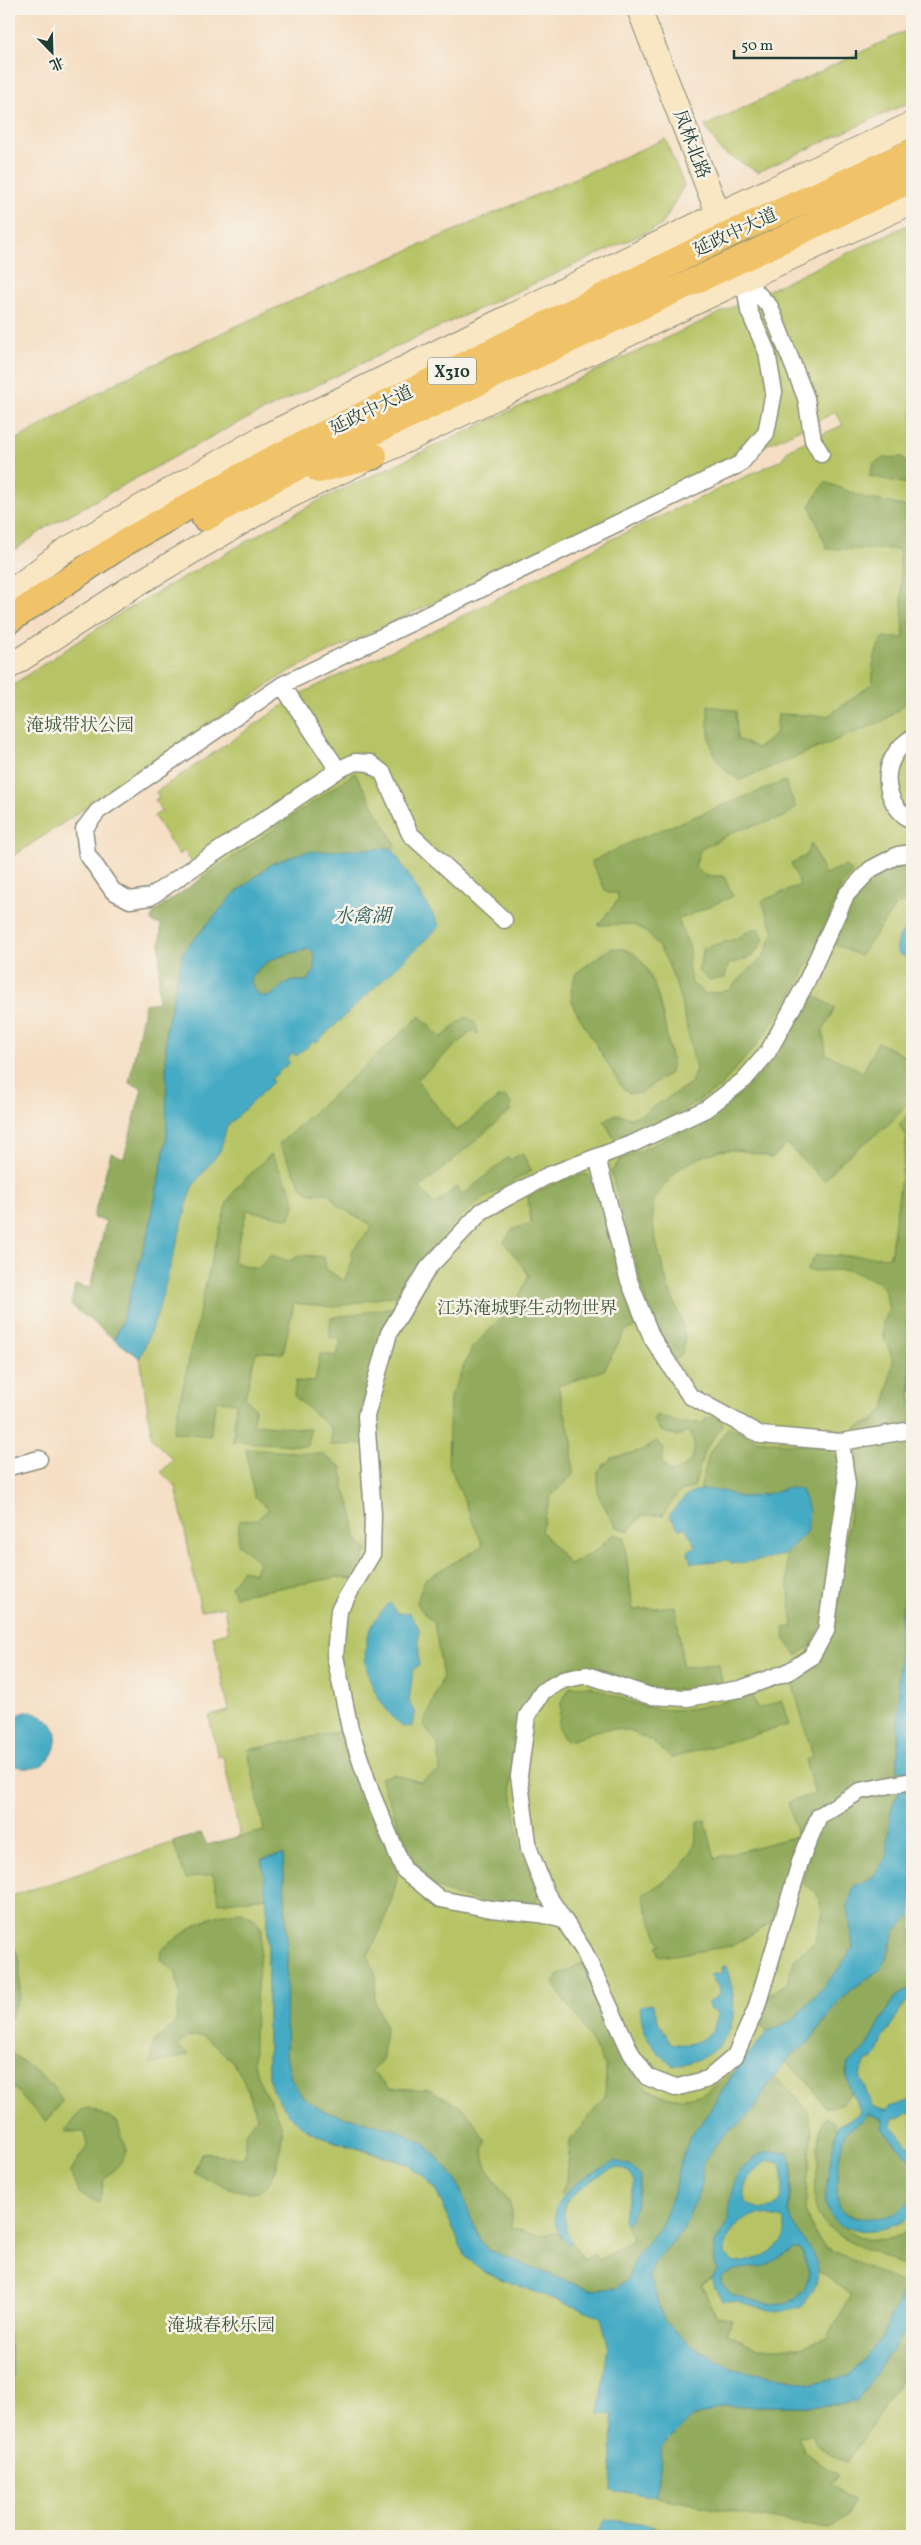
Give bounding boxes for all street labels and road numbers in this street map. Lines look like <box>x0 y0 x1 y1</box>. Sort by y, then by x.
street label: 凤林北路 <box>666 106 715 183</box>
street label: 延政中大道 <box>690 203 782 264</box>
road number: X310 <box>428 358 476 384</box>
street label: 延政中大道 <box>326 380 418 442</box>

